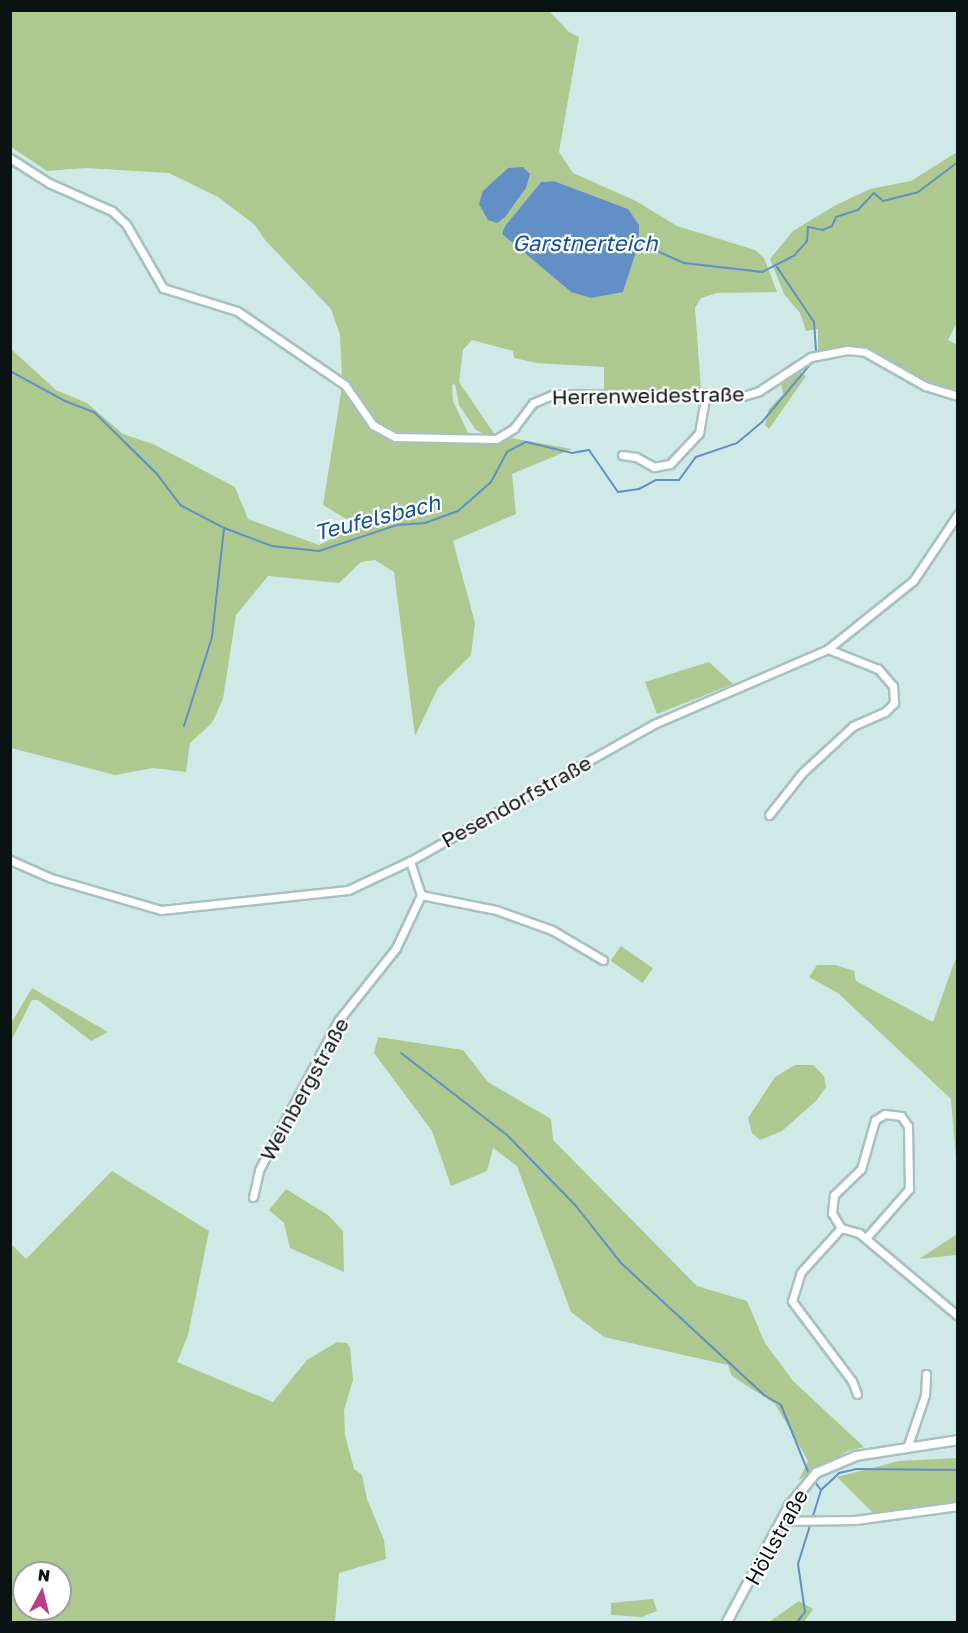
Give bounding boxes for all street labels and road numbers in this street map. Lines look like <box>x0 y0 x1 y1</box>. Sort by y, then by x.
street label: Herrenweidestraße <box>551 381 745 409</box>
street label: Pesendorfstraße <box>437 749 595 853</box>
street label: Weinbergstraße <box>254 1013 354 1165</box>
street label: Höllstraße <box>739 1485 813 1589</box>

